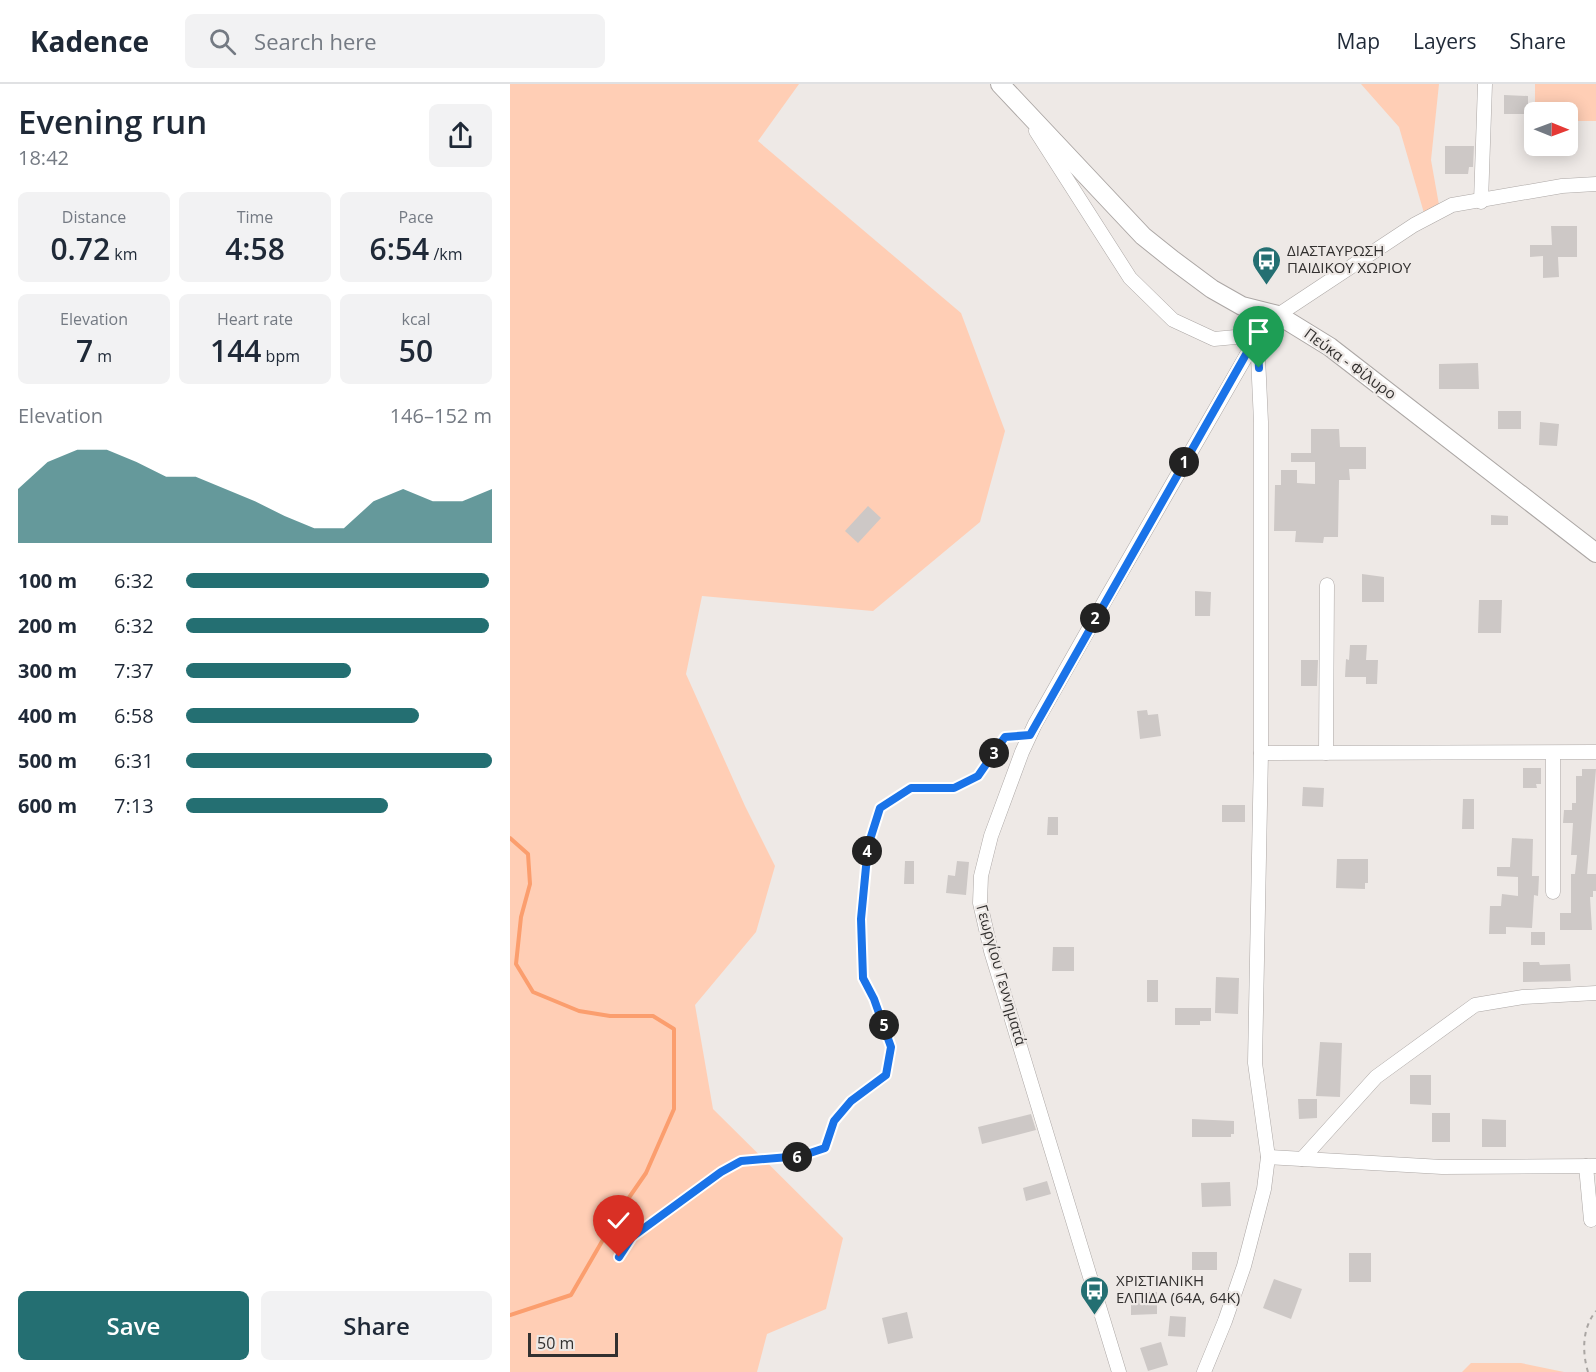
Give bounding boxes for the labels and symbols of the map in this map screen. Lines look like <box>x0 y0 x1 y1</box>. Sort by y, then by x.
north arrow <box>1524 102 1578 156</box>
place label: ΔΙΑΣΤΑΥΡΩΣΗ ΠΑΙΔΙΚΟΥ ΧΩΡΙΟΥ <box>1287 240 1412 277</box>
bus stop icon: ΔΙΑΣΤΑΥΡΩΣΗ ΠΑΙΔΙΚΟΥ ΧΩΡΙΟΥ <box>1250 244 1282 286</box>
pin <box>1233 306 1284 368</box>
street label: Πεύκα - Φίλυρο <box>1301 323 1401 403</box>
pin: 1 <box>1169 447 1199 477</box>
pin: 2 <box>1080 603 1110 633</box>
pin: 3 <box>979 738 1009 768</box>
pin: 4 <box>852 836 882 866</box>
street label: Γεωργίου Γεννηματά <box>972 902 1032 1047</box>
pin: 5 <box>869 1010 899 1040</box>
pin: 6 <box>782 1142 812 1172</box>
pin <box>593 1195 644 1257</box>
place label: ΧΡΙΣΤΙΑΝΙΚΗ ΕΛΠΙΔΑ (64Α, 64Κ) <box>1116 1270 1240 1307</box>
bus stop icon: ΧΡΙΣΤΙΑΝΙΚΗ ΕΛΠΙΔΑ (64Α, 64Κ) <box>1079 1274 1111 1316</box>
scale bar <box>528 1330 618 1358</box>

